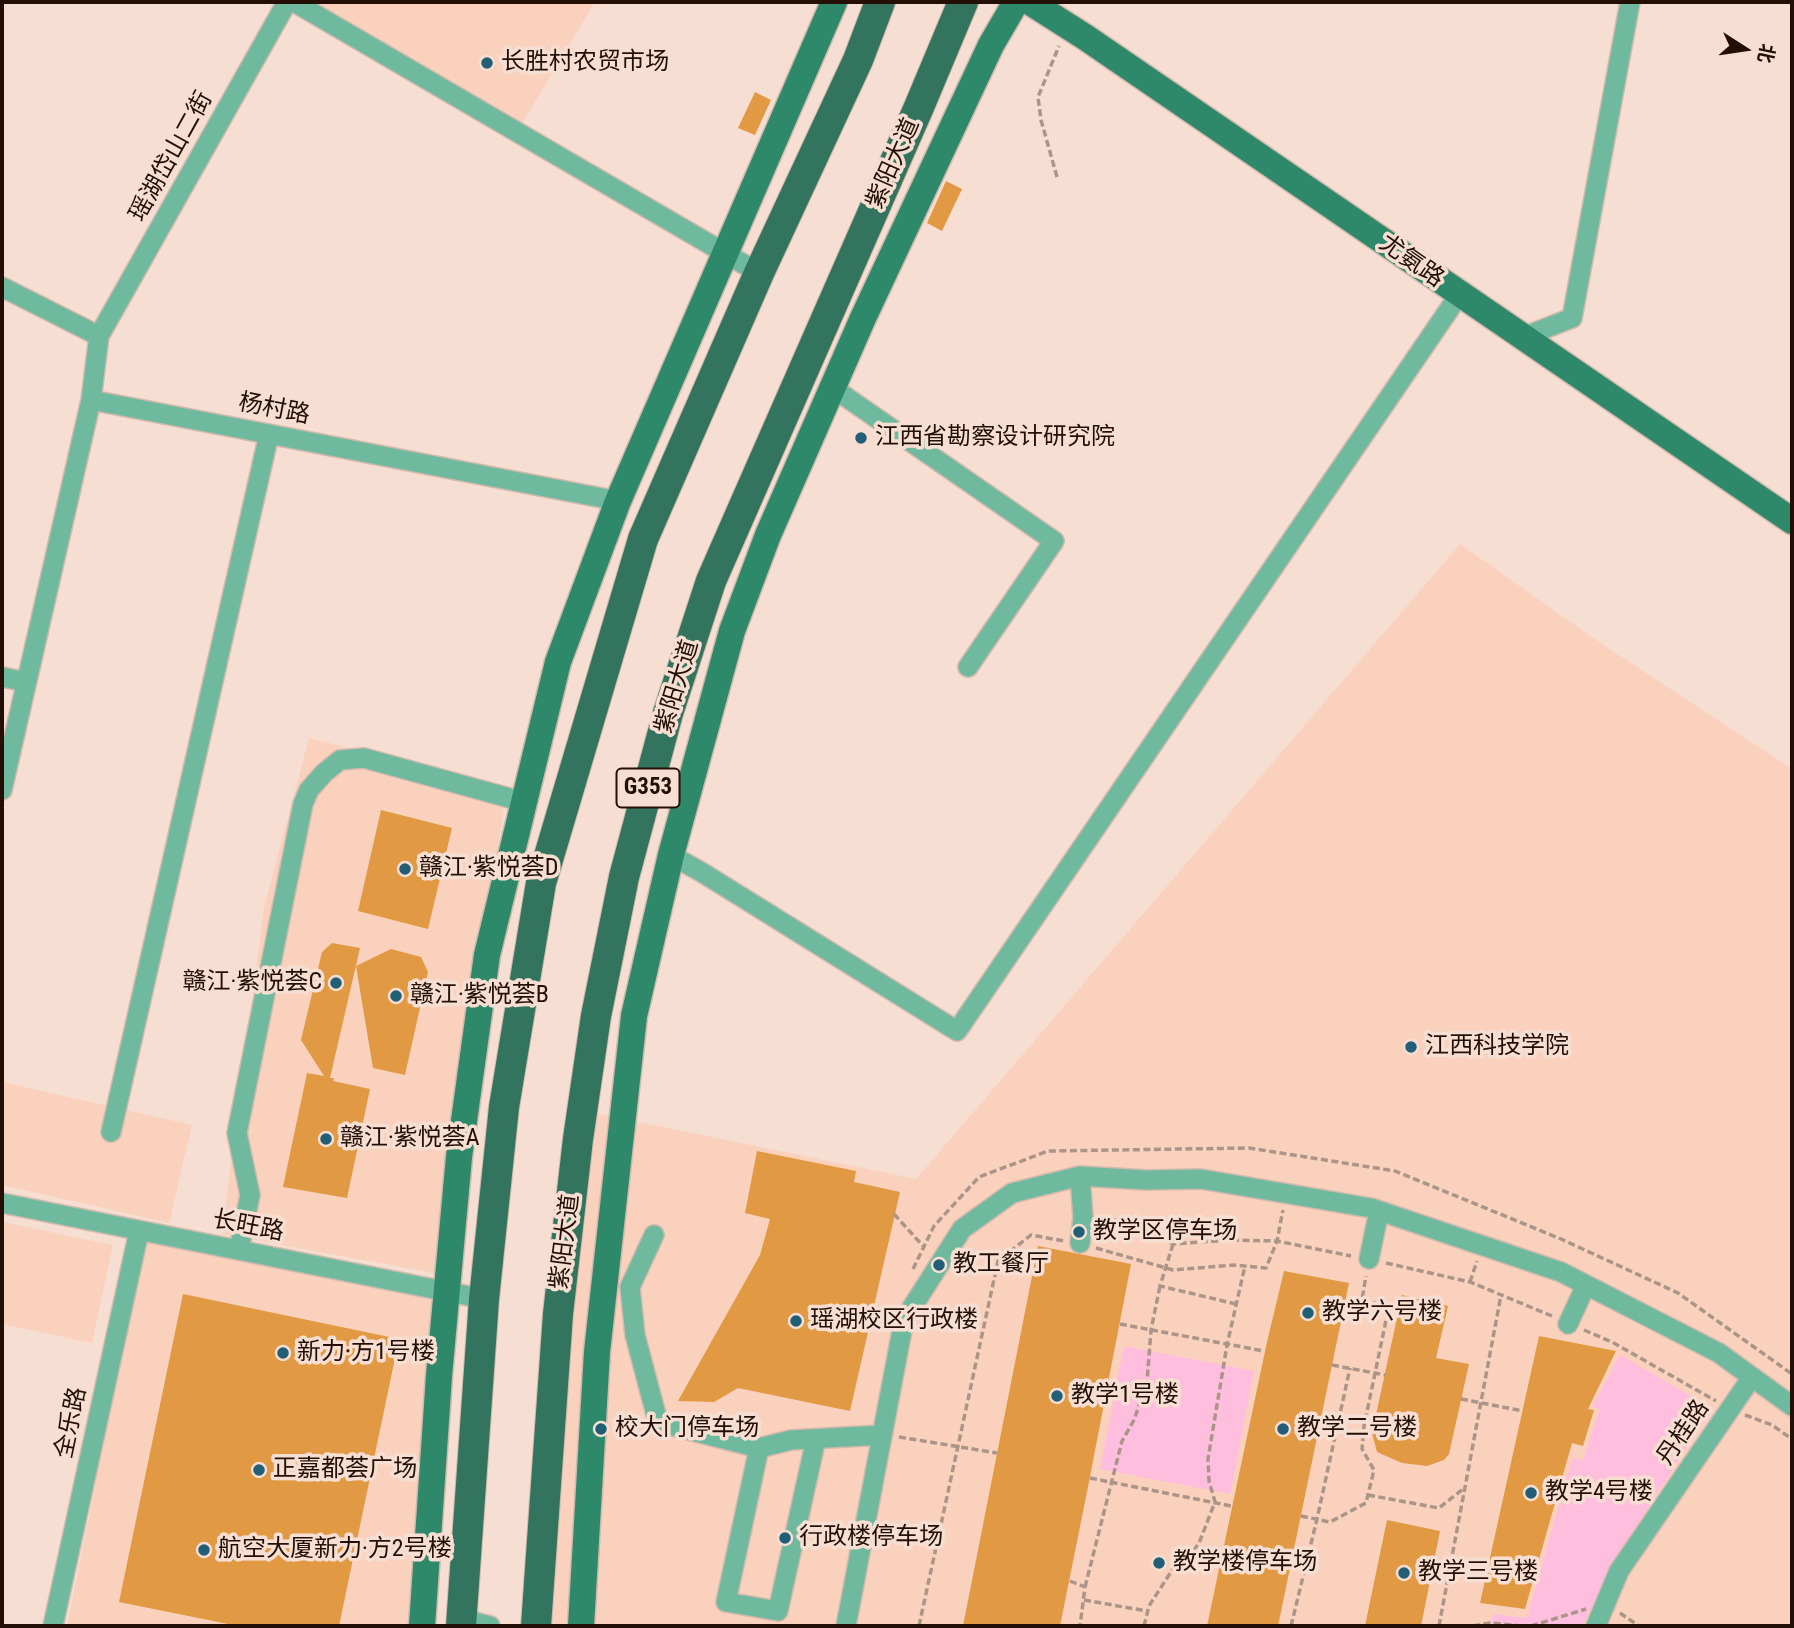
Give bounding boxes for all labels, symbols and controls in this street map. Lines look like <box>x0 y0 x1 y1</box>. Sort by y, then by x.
north arrow <box>1710 14 1780 84</box>
text: 北 <box>1753 42 1779 65</box>
place label: 长胜村农贸市场 <box>501 49 669 77</box>
marker: 长胜村农贸市场 <box>479 55 495 71</box>
street label: 瑶湖岱山二街 <box>124 87 220 227</box>
street label: 紫阳大道 <box>861 114 927 214</box>
street label: 尤氨路 <box>1373 230 1449 294</box>
street label: 杨村路 <box>236 389 312 431</box>
place label: 江西省勘察设计研究院 <box>875 424 1115 452</box>
marker: 江西省勘察设计研究院 <box>853 430 869 446</box>
street label: 紫阳大道 <box>650 637 706 737</box>
road number: G353 <box>616 768 680 808</box>
place label: 赣江·紫悦荟D <box>419 855 559 883</box>
marker: 赣江·紫悦荟D <box>397 861 413 877</box>
place label: 赣江·紫悦荟C <box>183 969 322 997</box>
marker: 赣江·紫悦荟C <box>328 975 344 991</box>
place label: 赣江·紫悦荟B <box>410 982 549 1010</box>
marker: 赣江·紫悦荟B <box>388 988 404 1004</box>
place label: 江西科技学院 <box>1425 1033 1569 1061</box>
marker: 江西科技学院 <box>1403 1039 1419 1055</box>
place label: 赣江·紫悦荟A <box>340 1125 480 1153</box>
marker: 赣江·紫悦荟A <box>318 1131 334 1147</box>
street label: 紫阳大道 <box>546 1193 586 1291</box>
street label: 长旺路 <box>210 1206 286 1248</box>
place label: 教学区停车场 <box>1093 1218 1237 1246</box>
marker: 教学区停车场 <box>1071 1224 1087 1240</box>
place label: 教工餐厅 <box>953 1251 1049 1279</box>
marker: 教工餐厅 <box>931 1257 947 1273</box>
place label: 教学六号楼 <box>1322 1299 1442 1327</box>
marker: 教学六号楼 <box>1300 1305 1316 1321</box>
place label: 瑶湖校区行政楼 <box>810 1307 978 1335</box>
marker: 瑶湖校区行政楼 <box>788 1313 804 1329</box>
place label: 新力·方1号楼 <box>297 1339 435 1367</box>
marker: 新力·方1号楼 <box>275 1345 291 1361</box>
place label: 教学1号楼 <box>1071 1382 1179 1410</box>
street label: 全乐路 <box>50 1385 94 1461</box>
marker: 教学1号楼 <box>1049 1388 1065 1404</box>
street label: 丹桂路 <box>1652 1395 1716 1471</box>
place label: 校大门停车场 <box>615 1415 759 1443</box>
place label: 教学二号楼 <box>1297 1415 1417 1443</box>
marker: 校大门停车场 <box>593 1421 609 1437</box>
marker: 教学二号楼 <box>1275 1421 1291 1437</box>
place label: 正嘉都荟广场 <box>273 1456 417 1484</box>
marker: 正嘉都荟广场 <box>251 1462 267 1478</box>
place label: 教学4号楼 <box>1545 1479 1653 1507</box>
marker: 教学4号楼 <box>1523 1485 1539 1501</box>
place label: 行政楼停车场 <box>799 1524 943 1552</box>
marker: 行政楼停车场 <box>777 1530 793 1546</box>
place label: 航空大厦新力·方2号楼 <box>218 1536 452 1564</box>
marker: 航空大厦新力·方2号楼 <box>196 1542 212 1558</box>
place label: 教学楼停车场 <box>1173 1549 1317 1577</box>
marker: 教学楼停车场 <box>1151 1555 1167 1571</box>
place label: 教学三号楼 <box>1418 1559 1538 1587</box>
marker: 教学三号楼 <box>1396 1565 1412 1581</box>

